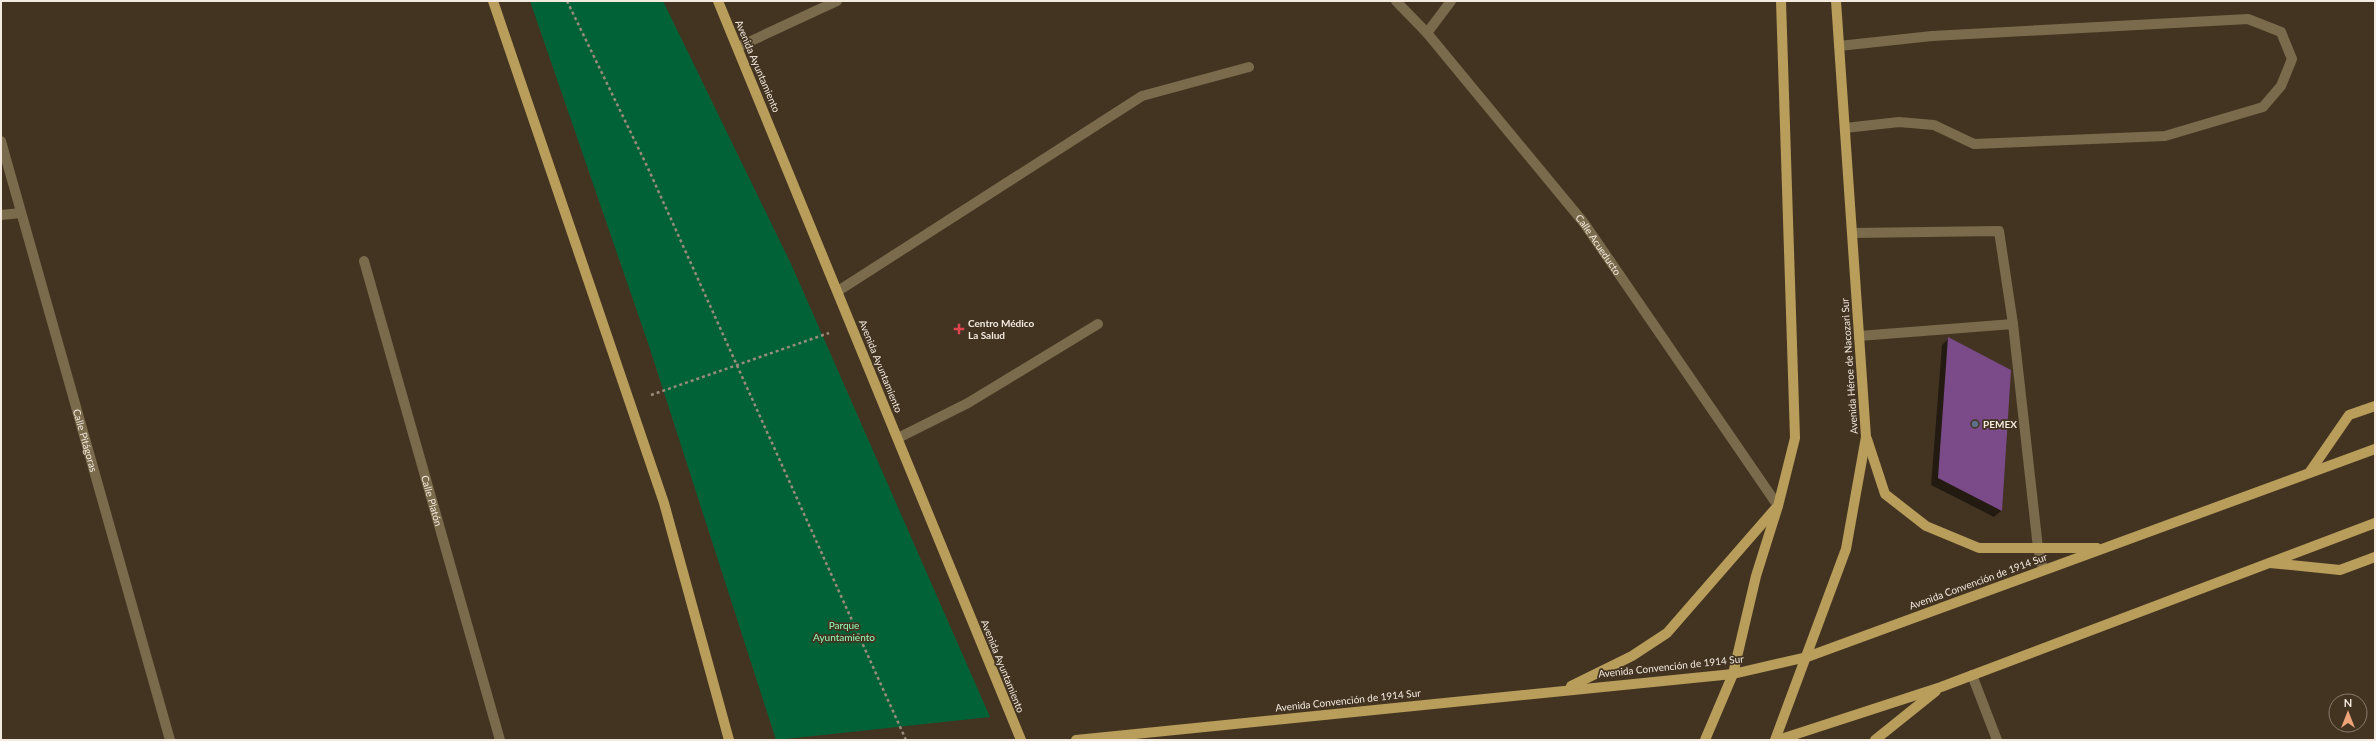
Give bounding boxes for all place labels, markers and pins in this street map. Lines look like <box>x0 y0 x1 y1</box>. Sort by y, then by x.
place label: Centro Médico La Salud <box>968 317 1034 341</box>
marker: Centro Médico La Salud <box>953 323 965 335</box>
place label: PEMEX <box>1983 418 2017 430</box>
marker: PEMEX <box>1970 419 1980 429</box>

